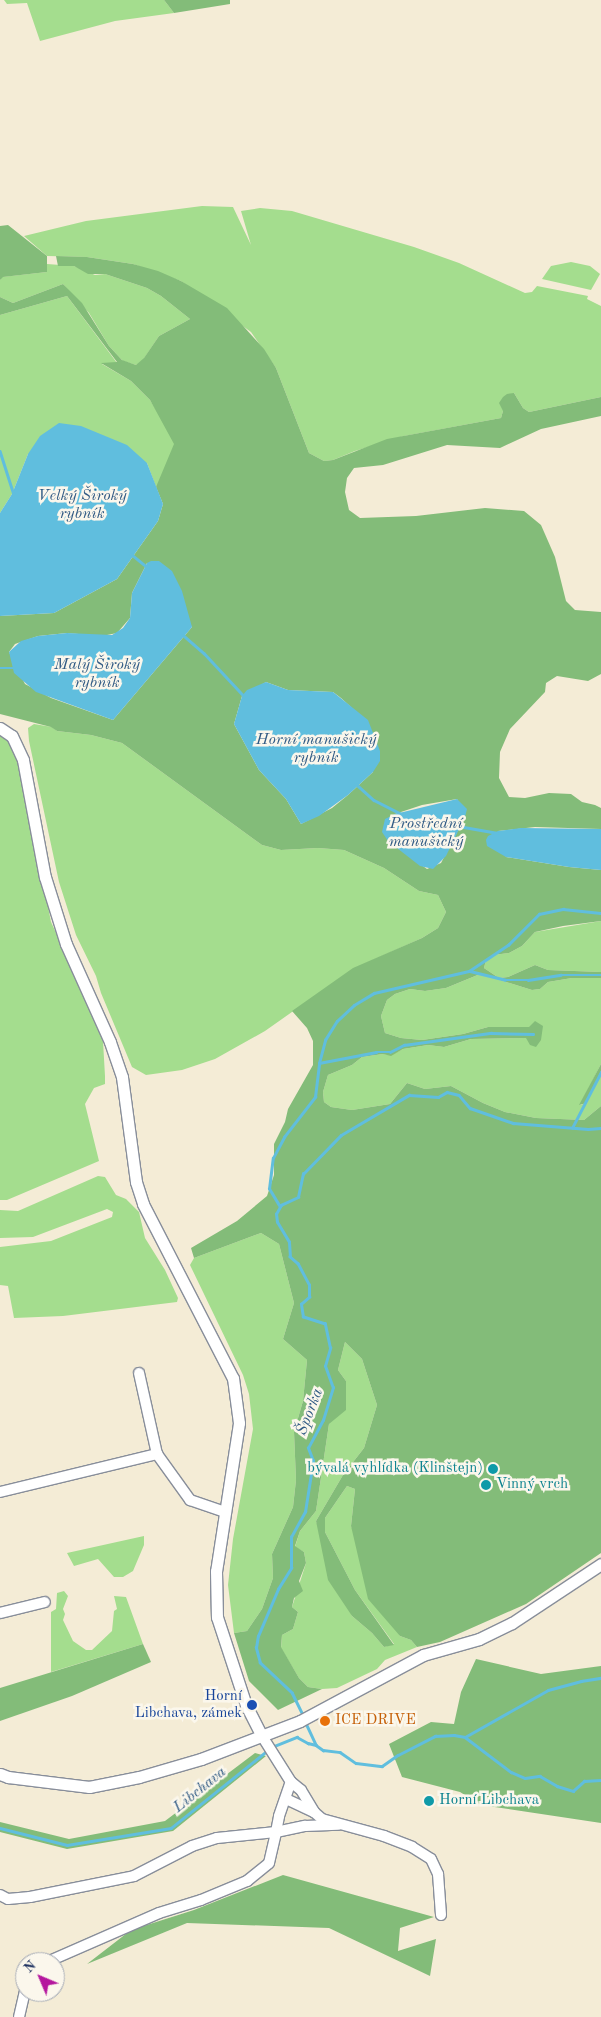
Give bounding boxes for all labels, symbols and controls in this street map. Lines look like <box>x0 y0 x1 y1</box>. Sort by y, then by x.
water label: Velký Široký rybník <box>37 486 127 524</box>
water label: Malý Široký rybník <box>54 655 140 693</box>
water label: Horní manušický rybník <box>256 730 376 768</box>
water label: Prostřední manušický <box>389 814 463 852</box>
water label: Šporka <box>292 1386 328 1438</box>
place label: bývalá vyhlídka (Klinštejn) <box>307 1460 483 1478</box>
marker: bývalá vyhlídka (Klinštejn) <box>487 1463 499 1475</box>
place label: Vinný vrch <box>496 1476 568 1494</box>
marker: Vinný vrch <box>480 1479 492 1491</box>
place label: Horní Libchava, zámek <box>135 1687 242 1722</box>
marker: Horní Libchava, zámek <box>246 1699 258 1711</box>
place label: ICE DRIVE <box>335 1712 416 1730</box>
marker: ICE DRIVE <box>319 1715 331 1727</box>
water label: Libchava <box>169 1763 231 1817</box>
place label: Horní Libchava <box>439 1792 539 1810</box>
marker: Horní Libchava <box>423 1795 435 1807</box>
north arrow <box>15 1952 65 2002</box>
text: N <box>21 1958 39 1976</box>

